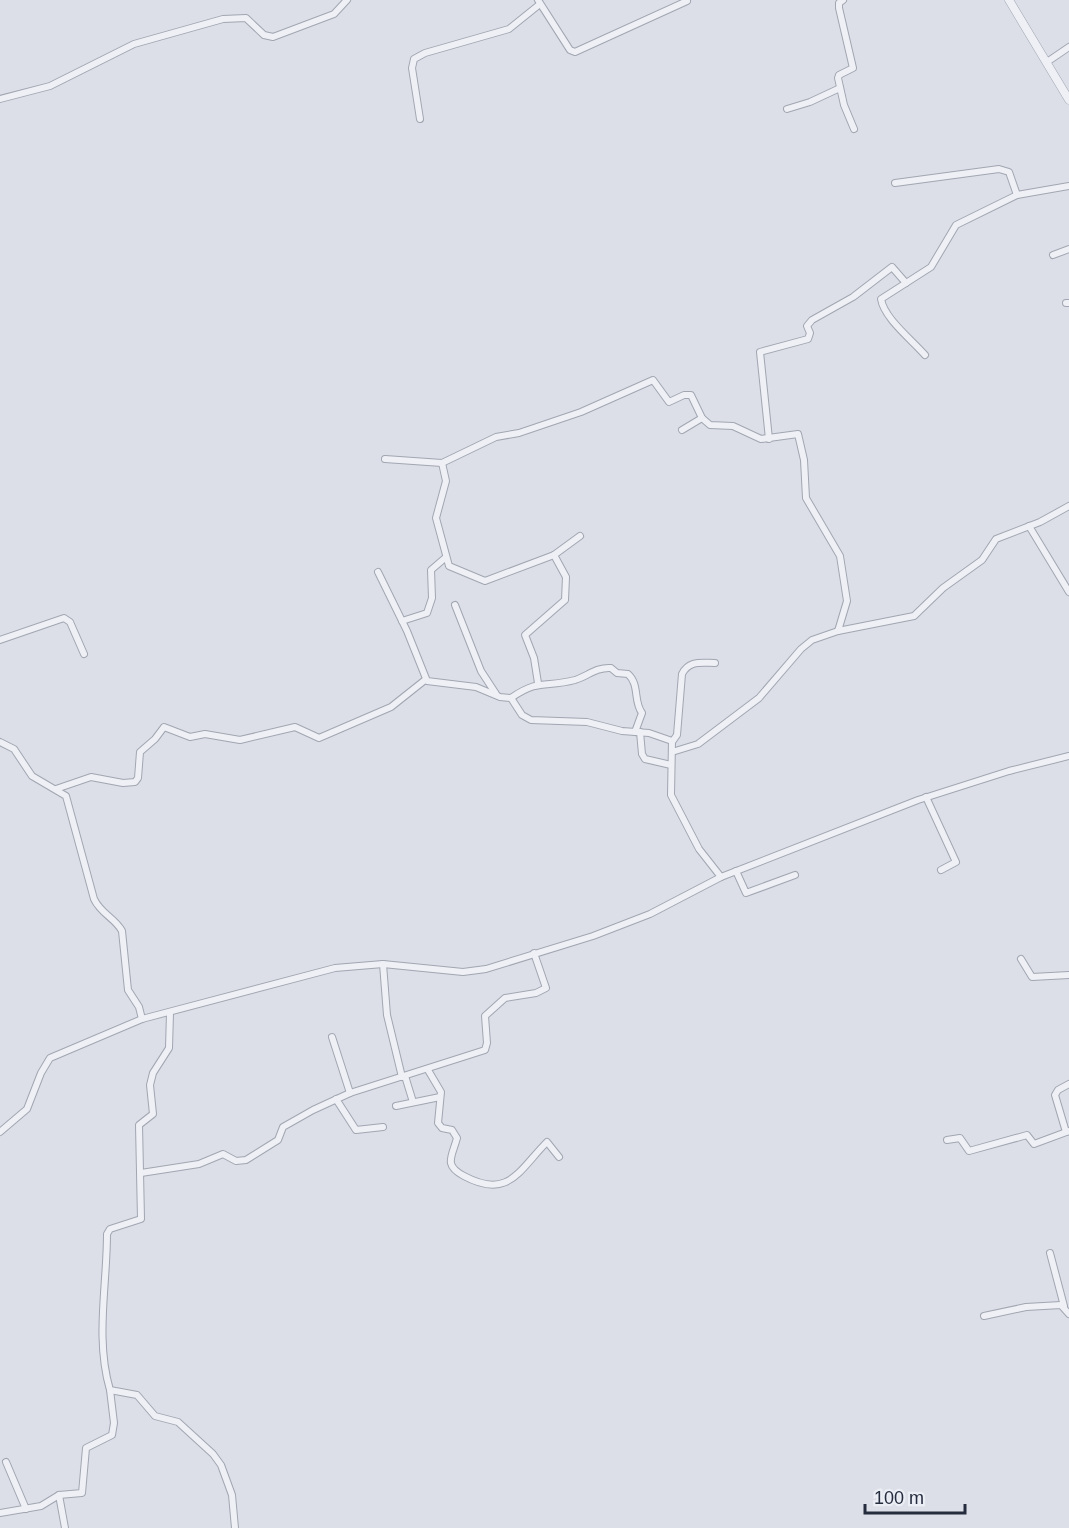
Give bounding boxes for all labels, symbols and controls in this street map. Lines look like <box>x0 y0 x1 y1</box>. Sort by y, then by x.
scale bar <box>865 1477 966 1515</box>
text: 100 m <box>874 1488 924 1508</box>

